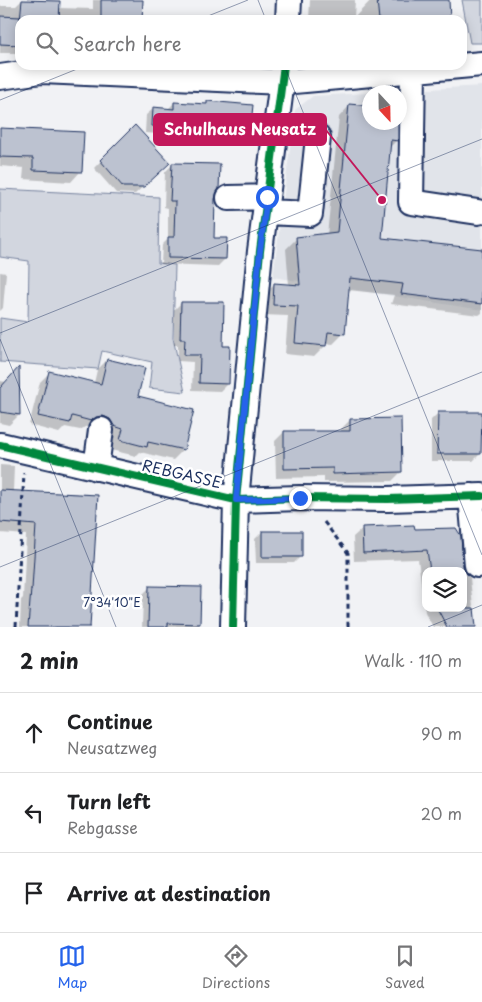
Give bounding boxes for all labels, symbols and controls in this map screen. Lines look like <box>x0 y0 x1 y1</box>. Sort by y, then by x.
search box <box>15 15 467 70</box>
icon: search <box>33 29 61 57</box>
text: Search here <box>73 29 182 57</box>
north arrow <box>362 85 407 130</box>
callout: Schulhaus Neusatz <box>154 114 326 145</box>
text: Schulhaus Neusatz <box>164 116 316 140</box>
route start <box>256 186 279 209</box>
street label: REBGASSE <box>140 453 224 493</box>
route end <box>289 487 312 510</box>
map controls <box>422 567 467 612</box>
button: layers <box>422 567 467 612</box>
text: 7°34'10"E <box>83 593 141 611</box>
text: 2 min <box>20 644 79 676</box>
text: Walk · 110 m <box>364 648 462 672</box>
text: Continue <box>67 707 153 735</box>
icon: ahead <box>20 719 48 747</box>
text: 90 m <box>421 721 462 745</box>
text: Neusatzweg <box>67 735 158 759</box>
text: Turn left <box>67 787 151 815</box>
icon: left <box>20 799 48 827</box>
text: 20 m <box>421 801 462 825</box>
text: Rebgasse <box>67 815 138 839</box>
icon: arrive <box>20 879 48 907</box>
text: Arrive at destination <box>67 879 271 907</box>
tab: Map <box>57 942 87 993</box>
tab: Directions <box>202 942 270 993</box>
tab: Saved <box>385 942 425 993</box>

